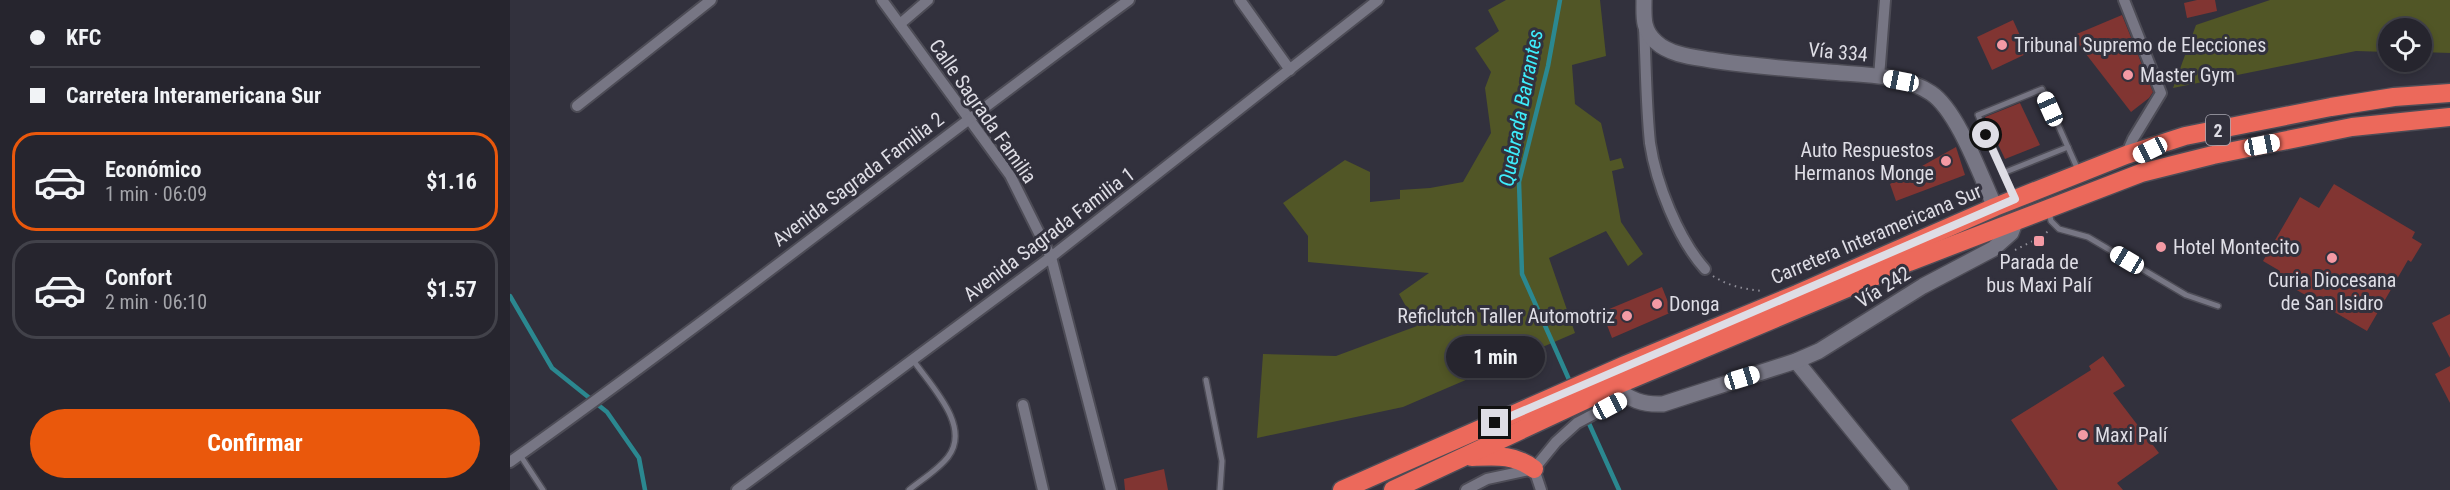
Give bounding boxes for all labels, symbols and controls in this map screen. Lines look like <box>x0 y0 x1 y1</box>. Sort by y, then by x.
map controls <box>2378 18 2432 72</box>
button: locate <box>2378 18 2432 72</box>
text: KFC <box>66 25 101 50</box>
water label: Quebrada Barrantes <box>1494 28 1548 188</box>
place label: Tribunal Supremo de Elecciones <box>2014 33 2266 57</box>
street label: Calle Sagrada Familia <box>924 34 1042 188</box>
street label: Vía 334 <box>1807 37 1869 67</box>
marker: Tribunal Supremo de Elecciones <box>1995 38 2009 52</box>
place label: Master Gym <box>2140 63 2235 87</box>
marker: Master Gym <box>2121 68 2135 82</box>
car <box>1882 69 1920 93</box>
text: Carretera Interamericana Sur <box>66 83 321 108</box>
car <box>2034 89 2066 129</box>
street label: Avenida Sagrada Familia 2 <box>768 107 948 251</box>
road number: 2 <box>2206 115 2230 145</box>
route start <box>1972 121 1999 148</box>
car <box>2243 133 2281 157</box>
car <box>2130 134 2170 166</box>
place label: Auto Respuestos Hermanos Monge <box>1794 138 1934 185</box>
marker: Auto Respuestos Hermanos Monge <box>1939 154 1953 168</box>
icon: car <box>33 155 87 209</box>
text: Económico <box>105 157 201 182</box>
street label: Avenida Sagrada Familia 1 <box>959 162 1139 306</box>
text: $1.16 <box>426 169 477 194</box>
street label: Carretera Interamericana Sur <box>1767 179 1985 289</box>
text: 1 min · 06:09 <box>105 182 207 206</box>
marker: Parada de bus Maxi Palí <box>2032 234 2046 248</box>
place label: Hotel Montecito <box>2173 235 2300 259</box>
marker: Hotel Montecito <box>2154 240 2168 254</box>
car <box>2107 243 2147 277</box>
place label: Parada de bus Maxi Palí <box>1986 250 2093 297</box>
marker: Curia Diocesana de San Isidro <box>2325 251 2339 265</box>
street label: Vía 242 <box>1851 261 1915 313</box>
icon: car <box>33 263 87 317</box>
text: Confort <box>105 265 172 290</box>
place label: Curia Diocesana de San Isidro <box>2268 268 2396 315</box>
text: $1.57 <box>426 277 477 302</box>
text: 2 min · 06:10 <box>105 290 207 314</box>
place label: Donga <box>1669 292 1720 316</box>
marker: Donga <box>1650 297 1664 311</box>
place label: Reficlutch Taller Automotriz <box>1397 304 1615 328</box>
marker: Reficlutch Taller Automotriz <box>1620 309 1634 323</box>
callout: 1 min <box>1446 336 1544 378</box>
text: 1 min <box>1473 345 1518 369</box>
car <box>1722 364 1762 392</box>
car <box>1590 390 1630 422</box>
button: Confirmar <box>30 409 480 478</box>
route end <box>1481 409 1508 436</box>
place label: Maxi Palí <box>2095 423 2169 447</box>
marker: Maxi Palí <box>2076 428 2090 442</box>

